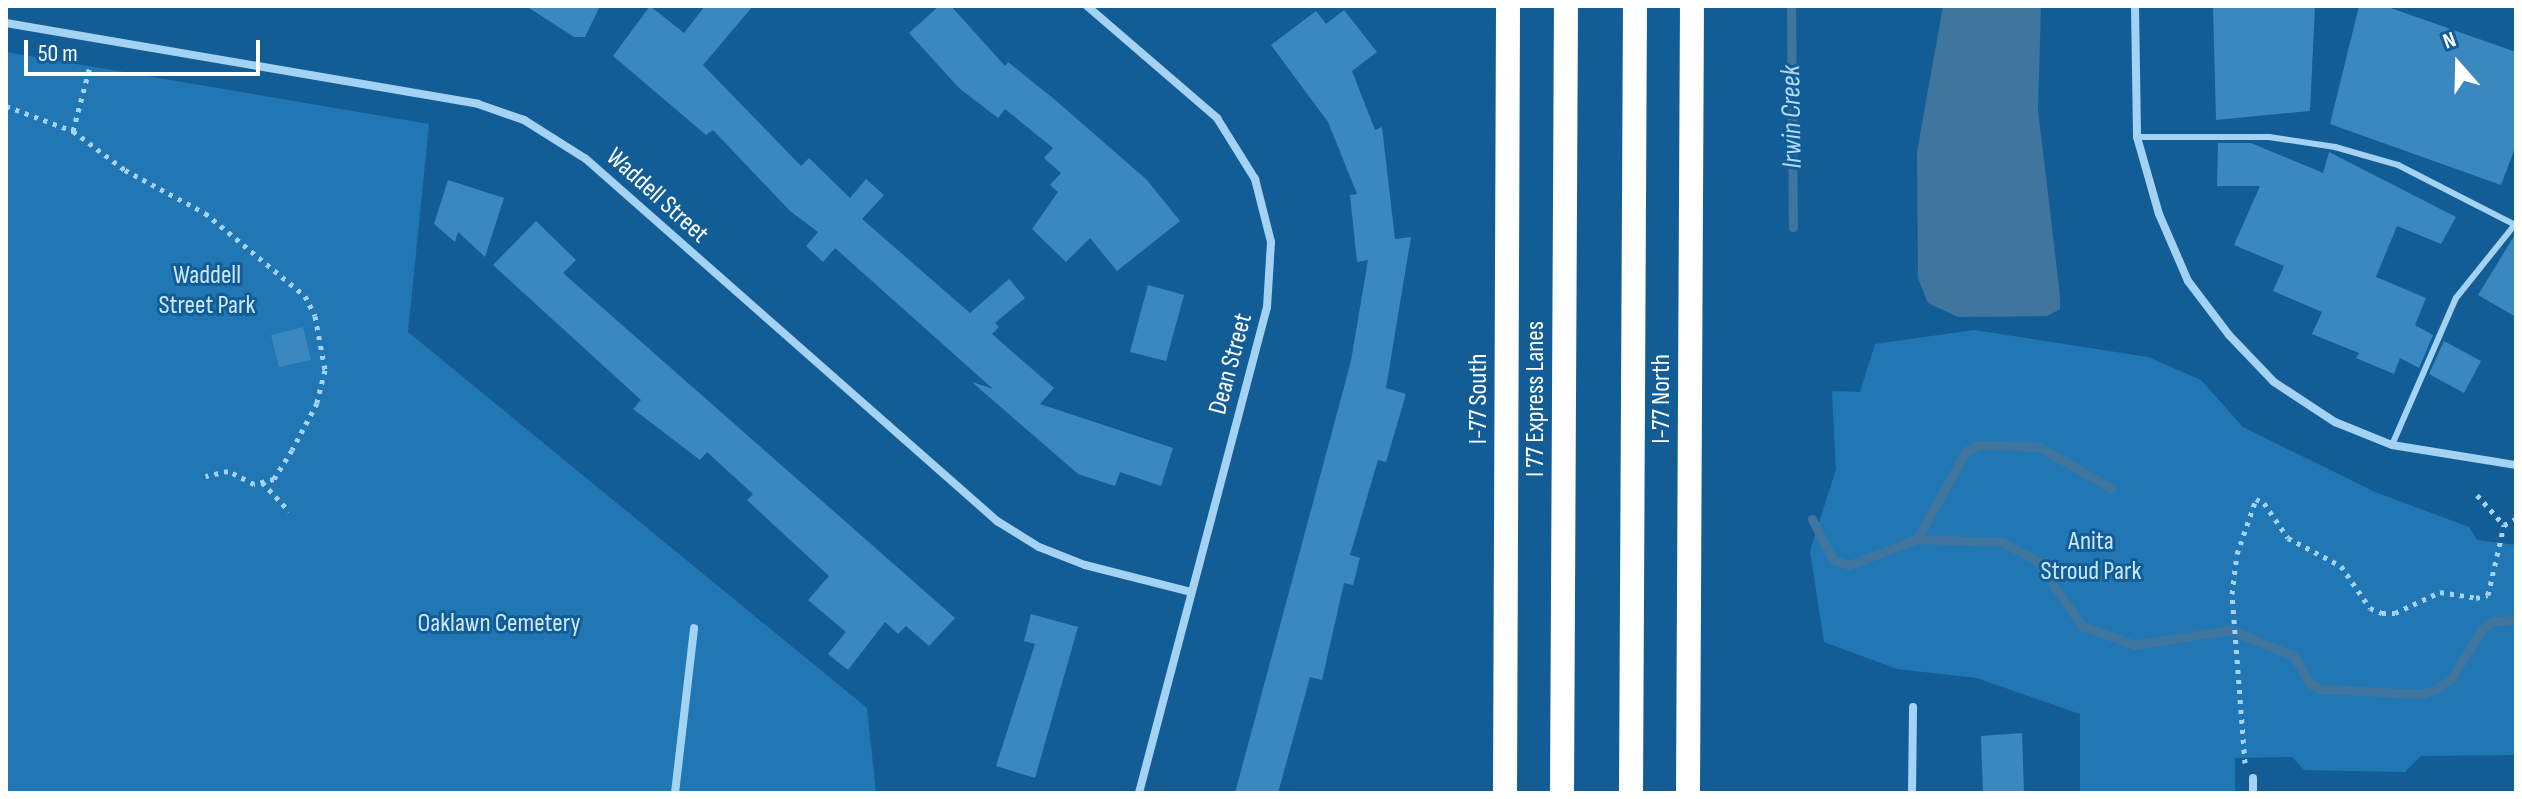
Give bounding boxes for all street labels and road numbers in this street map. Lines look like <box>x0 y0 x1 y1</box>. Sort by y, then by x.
street label: Waddell Street <box>599 142 715 250</box>
street label: Dean Street <box>1203 310 1259 418</box>
street label: I 77 Express Lanes <box>1520 321 1552 477</box>
street label: I-77 South <box>1463 354 1495 444</box>
street label: I-77 North <box>1646 354 1678 444</box>

